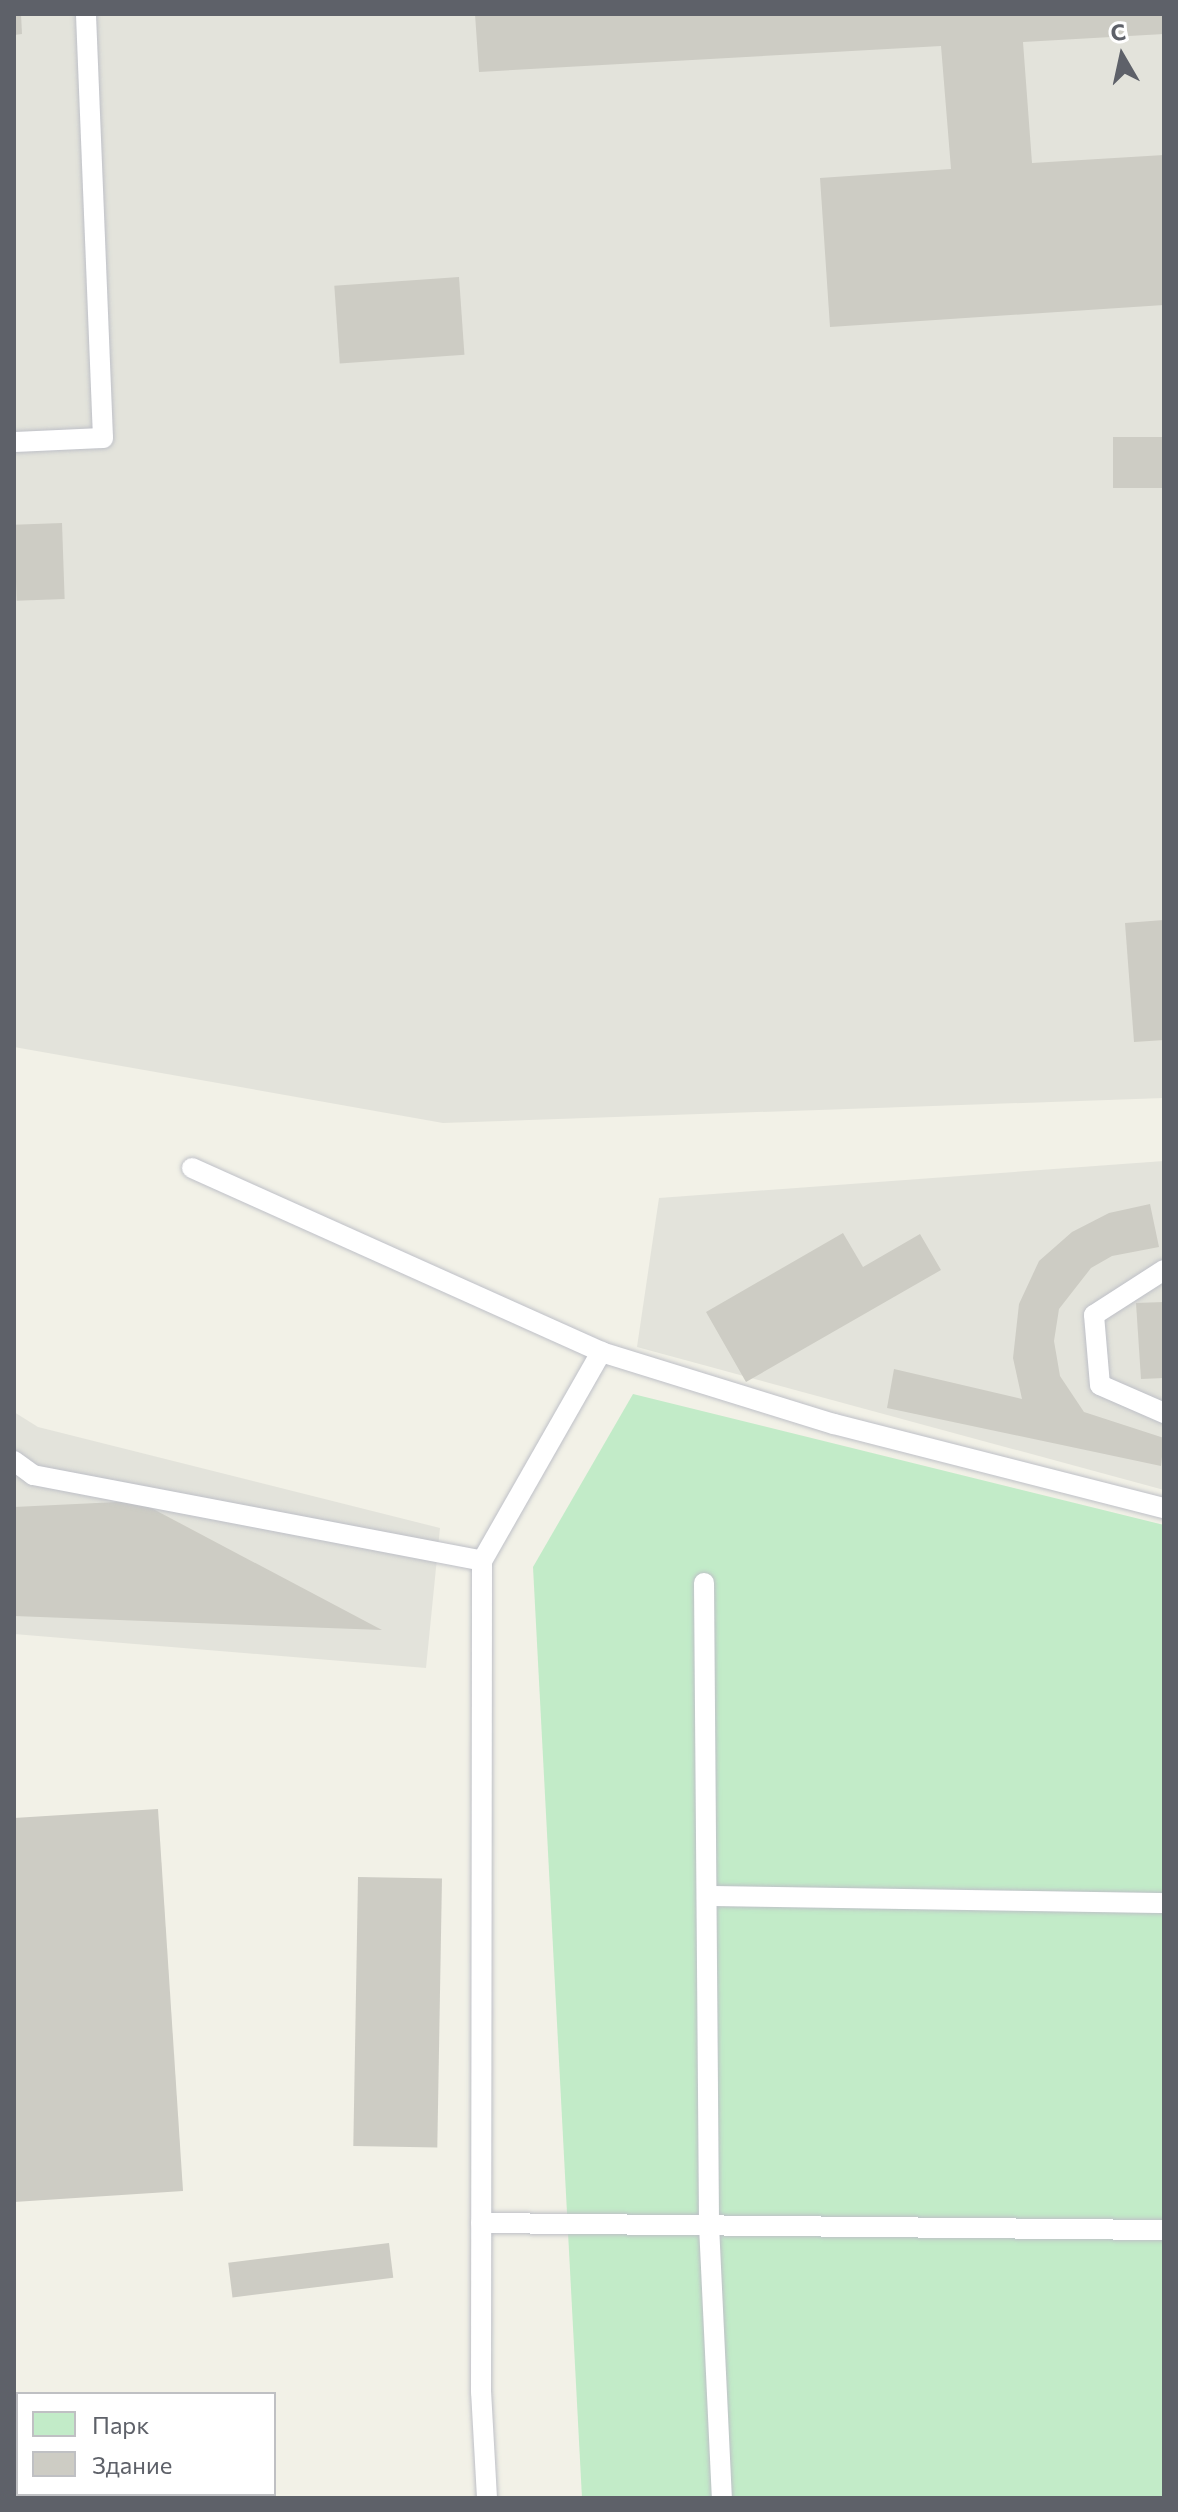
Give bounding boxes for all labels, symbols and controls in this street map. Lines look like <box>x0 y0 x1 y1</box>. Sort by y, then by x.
north arrow <box>1082 16 1162 96</box>
text: С <box>1109 17 1128 46</box>
legend <box>16 2392 276 2496</box>
text: Парк <box>92 2410 149 2439</box>
text: Здание <box>92 2450 172 2479</box>

